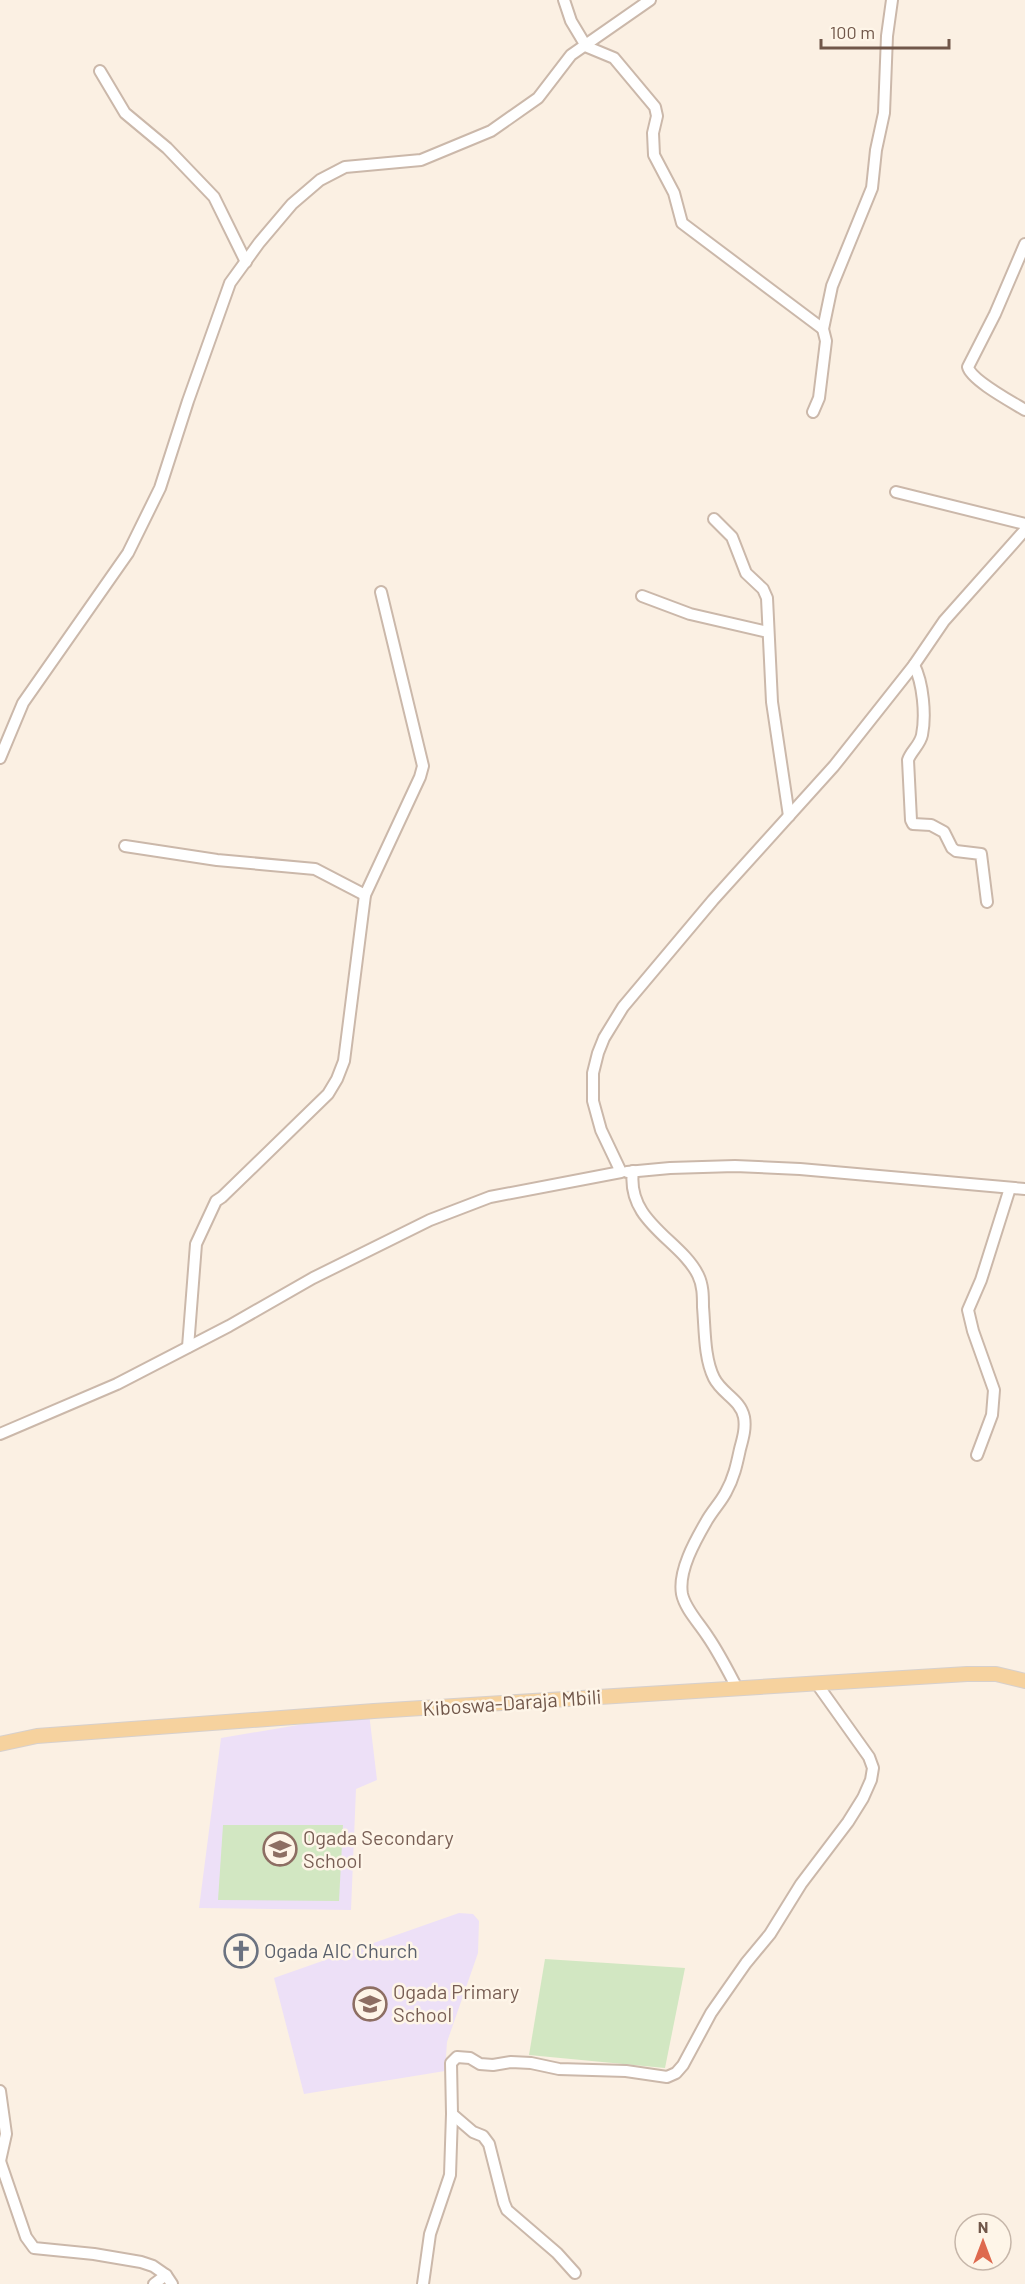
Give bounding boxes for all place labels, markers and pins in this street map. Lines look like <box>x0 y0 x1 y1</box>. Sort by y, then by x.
place label: Ogada Secondary School <box>303 1825 454 1872</box>
school or university icon: Ogada Secondary School <box>262 1831 298 1867</box>
church icon: Ogada AIC Church <box>223 1933 259 1969</box>
place label: Ogada AIC Church <box>264 1938 418 1962</box>
place label: Ogada Primary School <box>393 1979 519 2026</box>
school or university icon: Ogada Primary School <box>352 1986 388 2022</box>

